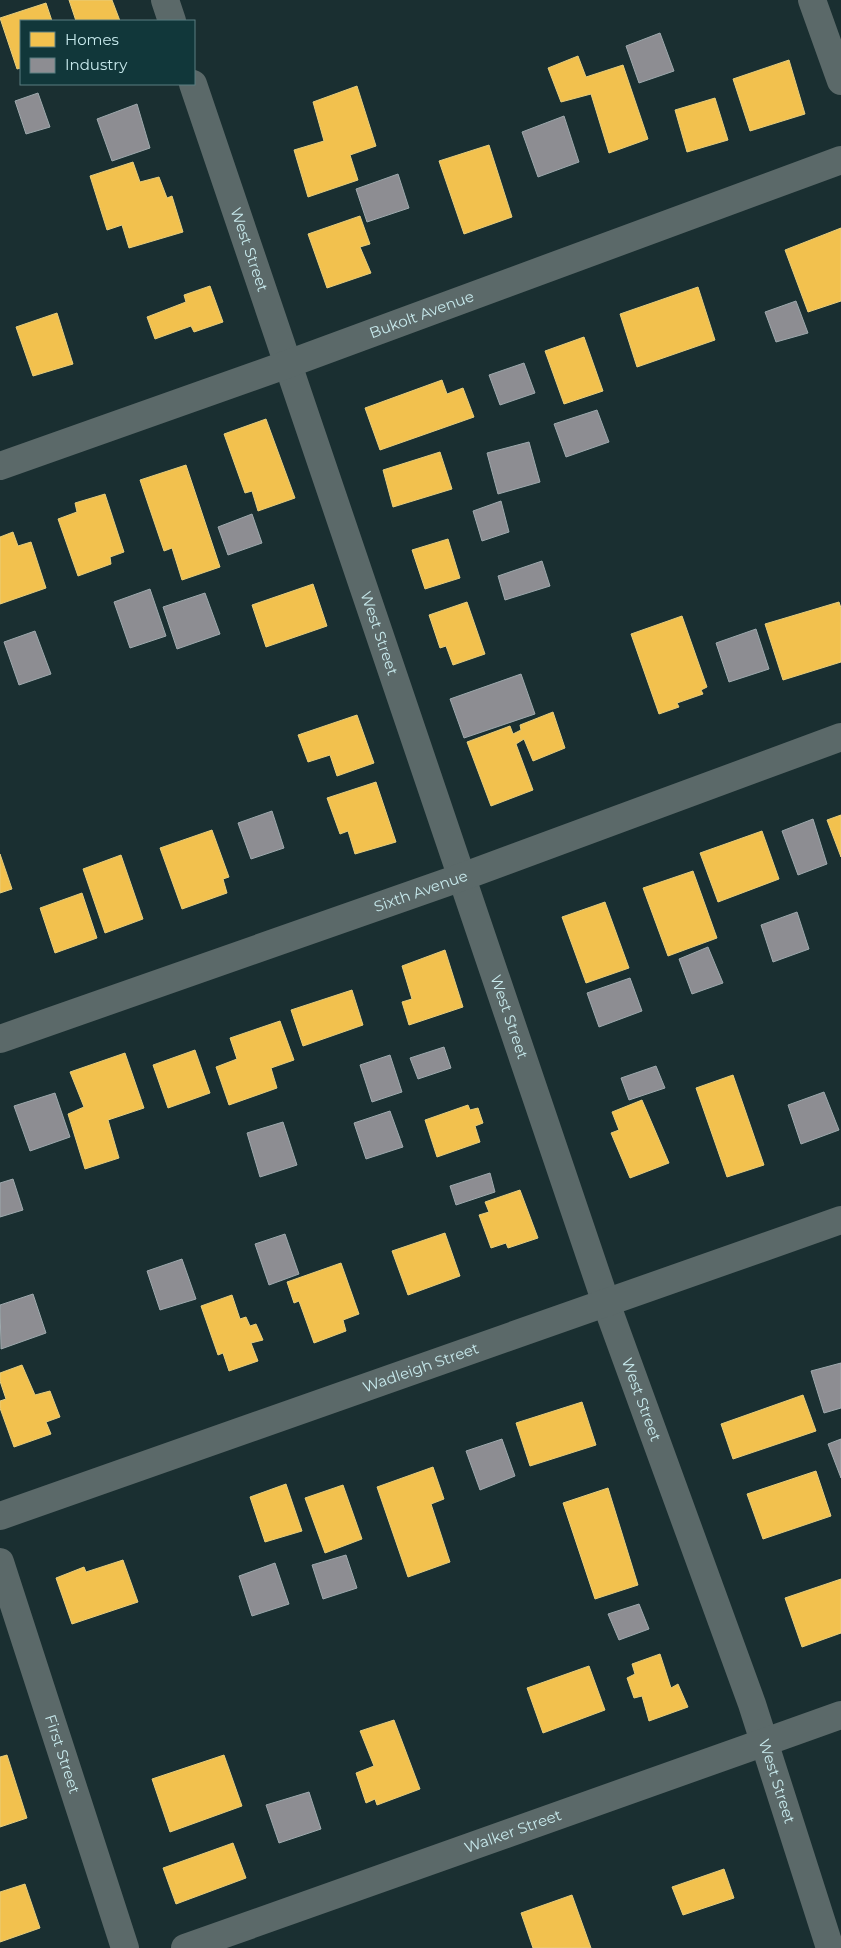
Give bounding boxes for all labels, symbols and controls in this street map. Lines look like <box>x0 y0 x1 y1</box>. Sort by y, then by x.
legend <box>20 20 195 85</box>
text: Homes <box>65 30 119 49</box>
text: Industry <box>65 55 128 74</box>
street label: West Street <box>227 205 273 294</box>
street label: Bukolt Avenue <box>367 286 476 342</box>
street label: West Street <box>357 589 403 678</box>
street label: Sixth Avenue <box>371 866 470 916</box>
street label: West Street <box>486 972 533 1061</box>
street label: Wadleigh Street <box>360 1338 481 1397</box>
street label: West Street <box>618 1355 666 1444</box>
street label: First Street <box>41 1712 84 1796</box>
street label: West Street <box>755 1737 800 1826</box>
street label: Walker Street <box>462 1805 564 1857</box>

